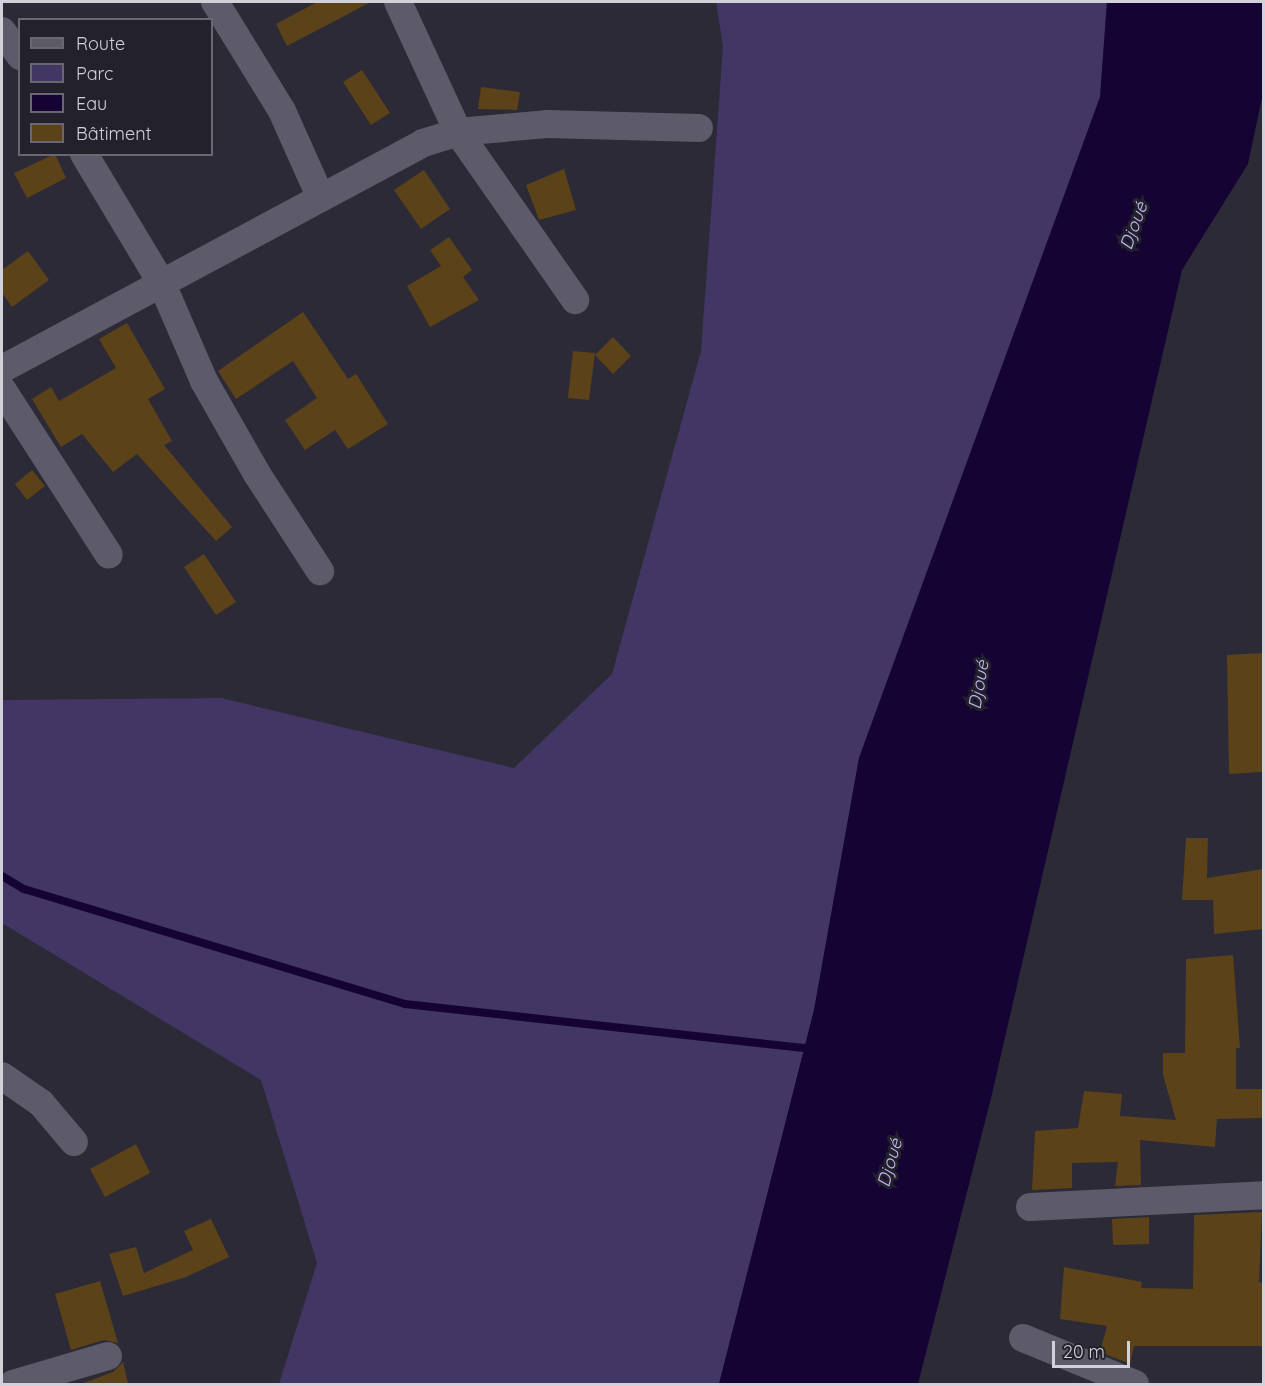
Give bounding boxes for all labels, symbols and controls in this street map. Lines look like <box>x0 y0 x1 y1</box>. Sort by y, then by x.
legend <box>18 18 213 156</box>
text: Route <box>76 32 125 55</box>
text: Parc <box>76 62 113 85</box>
text: Eau <box>76 92 107 115</box>
text: Bâtiment <box>76 122 152 145</box>
water label: Djoué <box>1115 199 1153 253</box>
water label: Djoué <box>964 659 994 711</box>
water label: Djoué <box>873 1136 907 1190</box>
scale bar <box>1055 1329 1133 1367</box>
text: 20 m <box>1063 1340 1105 1363</box>

